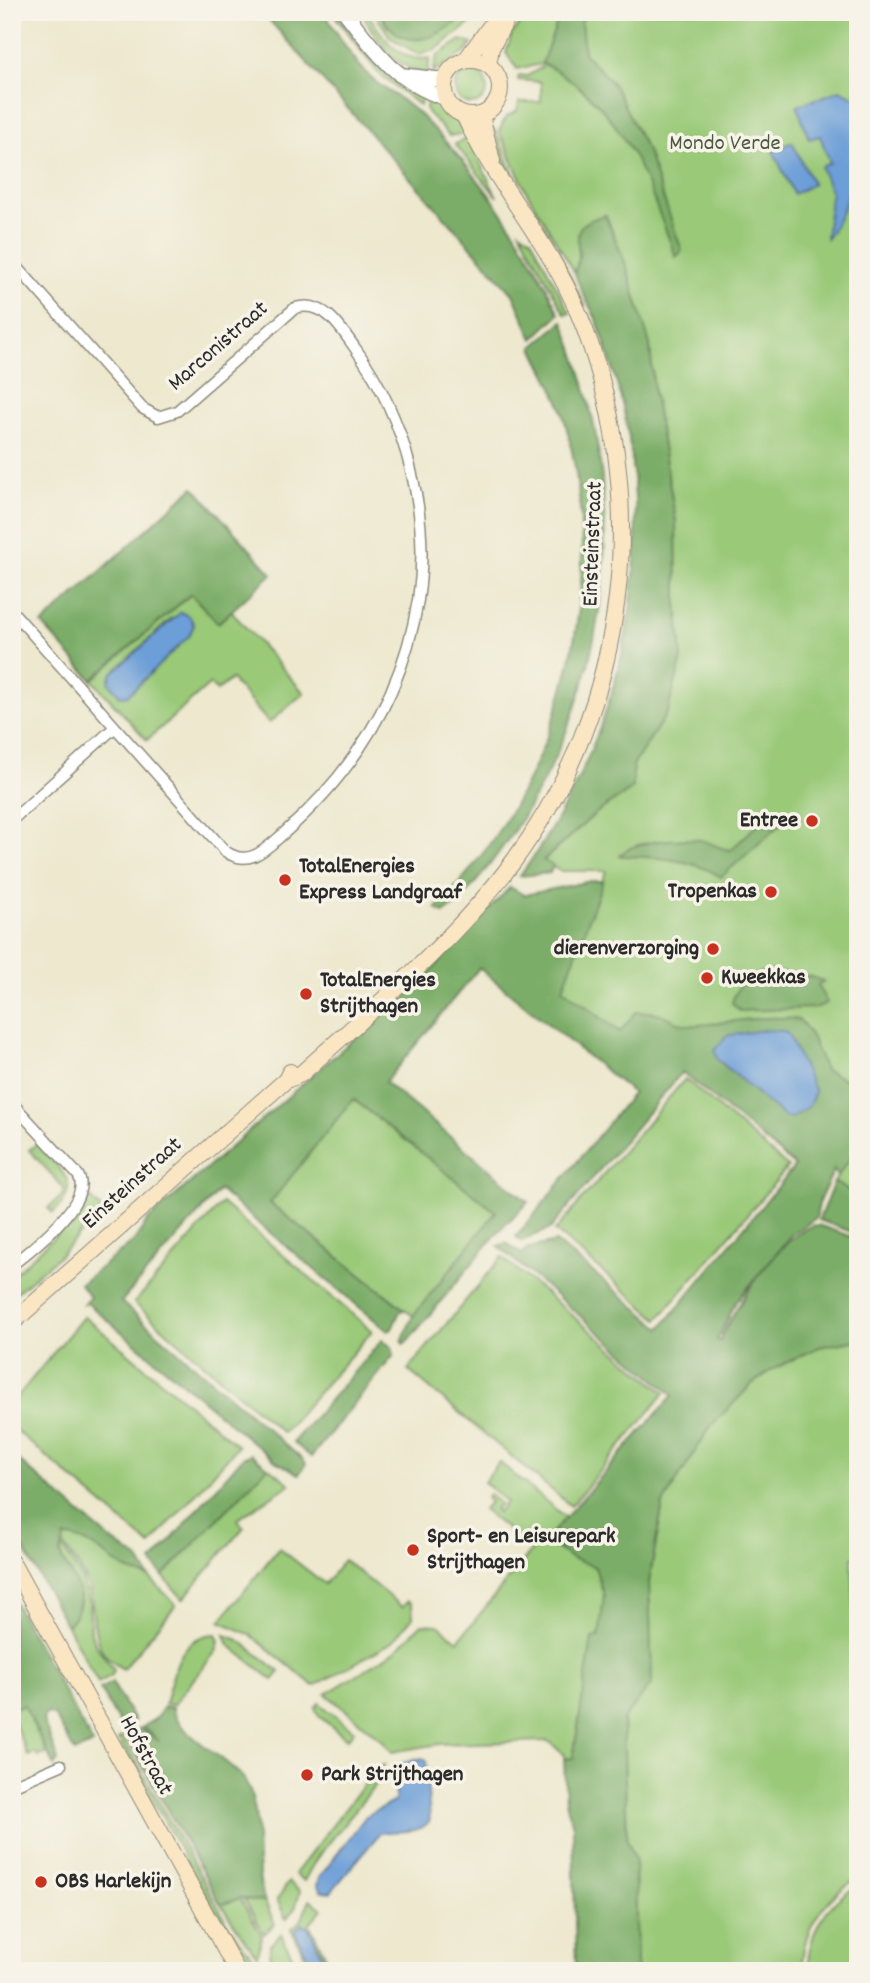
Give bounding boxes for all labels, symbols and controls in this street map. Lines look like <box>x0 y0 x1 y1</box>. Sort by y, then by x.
park label: Mondo Verde <box>669 128 781 161</box>
street label: Marconistraat <box>161 294 277 400</box>
street label: Einsteinstraat <box>575 481 613 607</box>
place label: Entree <box>740 805 798 838</box>
marker: Entree <box>804 813 820 829</box>
place label: TotalEnergies Express Landgraaf <box>299 851 463 910</box>
marker: TotalEnergies Express Landgraaf <box>277 872 293 888</box>
place label: Tropenkas <box>668 876 757 909</box>
marker: Tropenkas <box>763 884 779 900</box>
place label: dierenverzorging <box>554 933 699 966</box>
marker: dierenverzorging <box>705 941 721 957</box>
place label: Kweekkas <box>721 962 806 995</box>
place label: TotalEnergies Strijthagen <box>320 965 436 1024</box>
marker: Kweekkas <box>699 970 715 986</box>
marker: TotalEnergies Strijthagen <box>298 986 314 1002</box>
street label: Einsteinstraat <box>75 1130 191 1238</box>
place label: Sport- en Leisurepark Strijthagen <box>427 1521 616 1580</box>
marker: Sport- en Leisurepark Strijthagen <box>405 1542 421 1558</box>
street label: Hofstraat <box>110 1710 180 1802</box>
place label: Park Strijthagen <box>321 1759 464 1792</box>
marker: Park Strijthagen <box>299 1767 315 1783</box>
place label: OBS Harlekijn <box>55 1866 172 1899</box>
marker: OBS Harlekijn <box>33 1874 49 1890</box>

